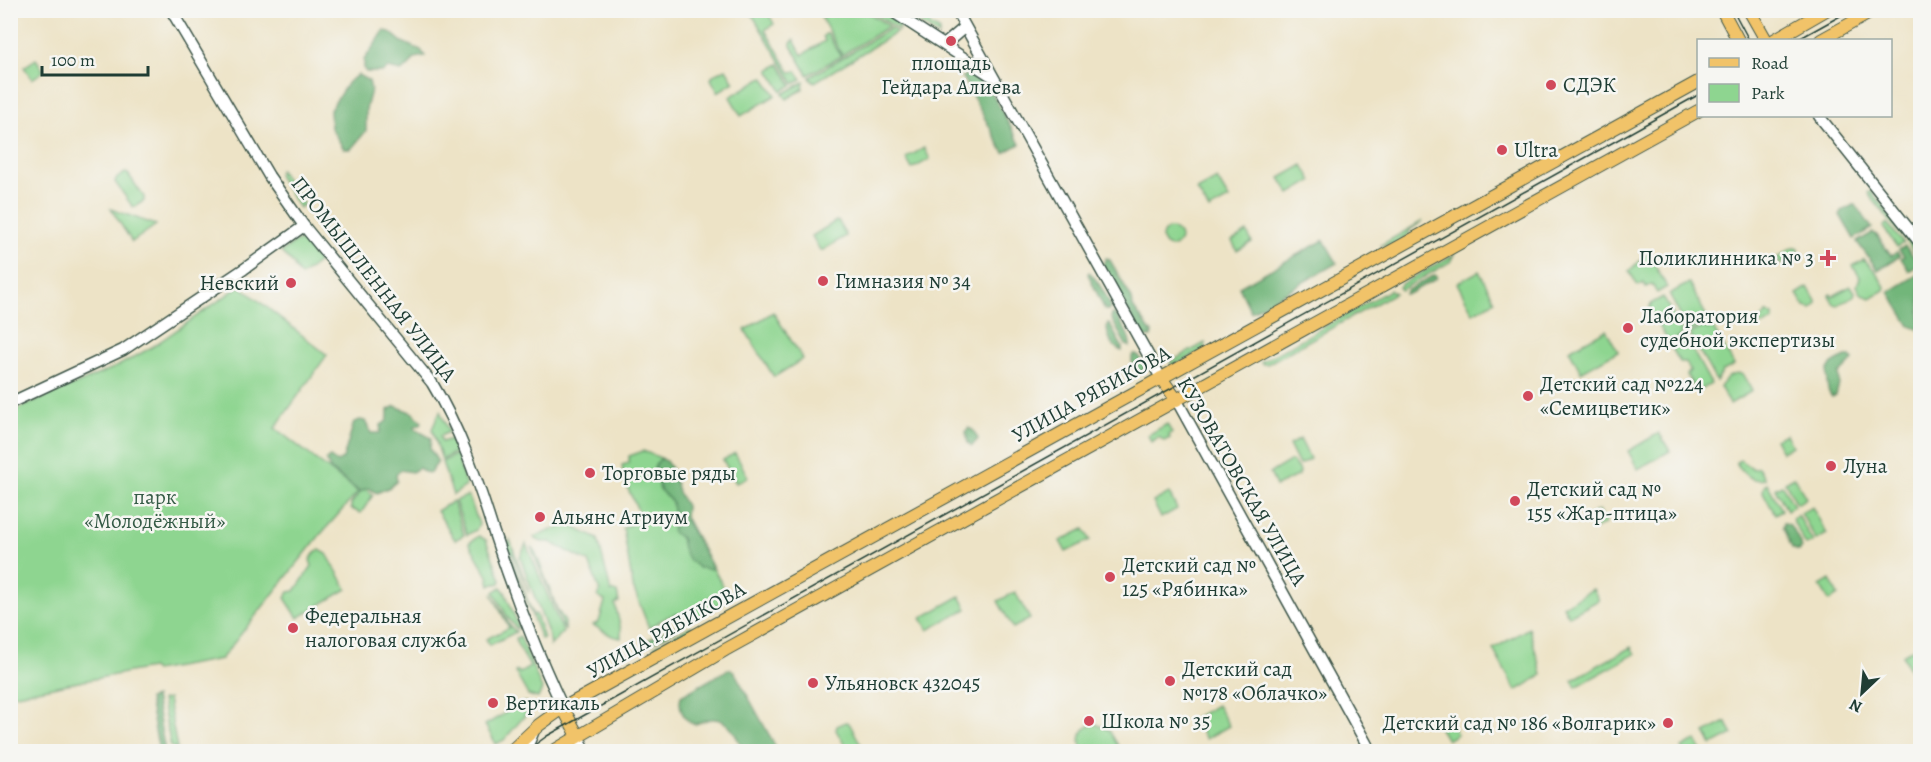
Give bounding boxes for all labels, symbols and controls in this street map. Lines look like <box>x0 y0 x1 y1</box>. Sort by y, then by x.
marker: площадь Гейдара Алиева <box>944 34 958 48</box>
scale bar <box>42 39 148 77</box>
legend <box>1697 39 1892 117</box>
text: 100 m <box>51 48 95 72</box>
place label: площадь Гейдара Алиева <box>881 49 1021 101</box>
text: Road <box>1751 51 1789 75</box>
place label: СДЭК <box>1563 71 1617 99</box>
marker: СДЭК <box>1544 78 1558 92</box>
text: Park <box>1751 81 1785 105</box>
place label: Ultra <box>1514 136 1558 164</box>
marker: Ultra <box>1495 143 1509 157</box>
street label: ПРОМЫШЛЕННАЯ УЛИЦА <box>285 170 464 388</box>
place label: Поликлинника № 3 <box>1639 244 1814 272</box>
marker: Поликлинника № 3 <box>1819 249 1837 267</box>
place label: Гимназия № 34 <box>835 267 971 295</box>
place label: Невский <box>199 269 279 297</box>
marker: Гимназия № 34 <box>816 274 830 288</box>
marker: Невский <box>284 276 298 290</box>
place label: Лаборатория судебной экспертизы <box>1640 302 1835 354</box>
marker: Лаборатория судебной экспертизы <box>1621 321 1635 335</box>
street label: УЛИЦА РЯБИКОВА <box>1007 338 1176 449</box>
place label: Детский сад №224 «Семицветик» <box>1540 370 1704 422</box>
street label: КУЗОВАТОВСКАЯ УЛИЦА <box>1171 371 1314 591</box>
marker: Детский сад №224 «Семицветик» <box>1521 389 1535 403</box>
place label: Луна <box>1843 452 1888 480</box>
place label: Торговые ряды <box>602 459 736 487</box>
marker: Луна <box>1824 459 1838 473</box>
marker: Торговые ряды <box>583 466 597 480</box>
place label: Детский сад № 155 «Жар-птица» <box>1527 475 1677 527</box>
park label: парк «Молодёжный» <box>85 483 225 535</box>
marker: Детский сад № 155 «Жар-птица» <box>1508 494 1522 508</box>
place label: Альянс Атриум <box>551 503 688 531</box>
marker: Альянс Атриум <box>533 510 547 524</box>
place label: Детский сад № 125 «Рябинка» <box>1122 551 1256 603</box>
marker: Детский сад № 125 «Рябинка» <box>1103 570 1117 584</box>
street label: УЛИЦА РЯБИКОВА <box>582 574 751 685</box>
place label: Федеральная налоговая служба <box>305 602 467 654</box>
marker: Федеральная налоговая служба <box>286 621 300 635</box>
place label: Детский сад №178 «Облачко» <box>1182 655 1327 707</box>
north arrow <box>1832 663 1892 723</box>
place label: Ульяновск 432045 <box>825 669 981 697</box>
marker: Детский сад №178 «Облачко» <box>1163 674 1177 688</box>
marker: Ульяновск 432045 <box>806 676 820 690</box>
place label: Вертикаль <box>505 689 599 717</box>
text: N <box>1845 693 1866 718</box>
marker: Вертикаль <box>486 696 500 710</box>
place label: Школа № 35 <box>1101 707 1210 735</box>
place label: Детский сад № 186 «Волгарик» <box>1382 709 1656 737</box>
marker: Школа № 35 <box>1082 714 1096 728</box>
marker: Детский сад № 186 «Волгарик» <box>1661 716 1675 730</box>

